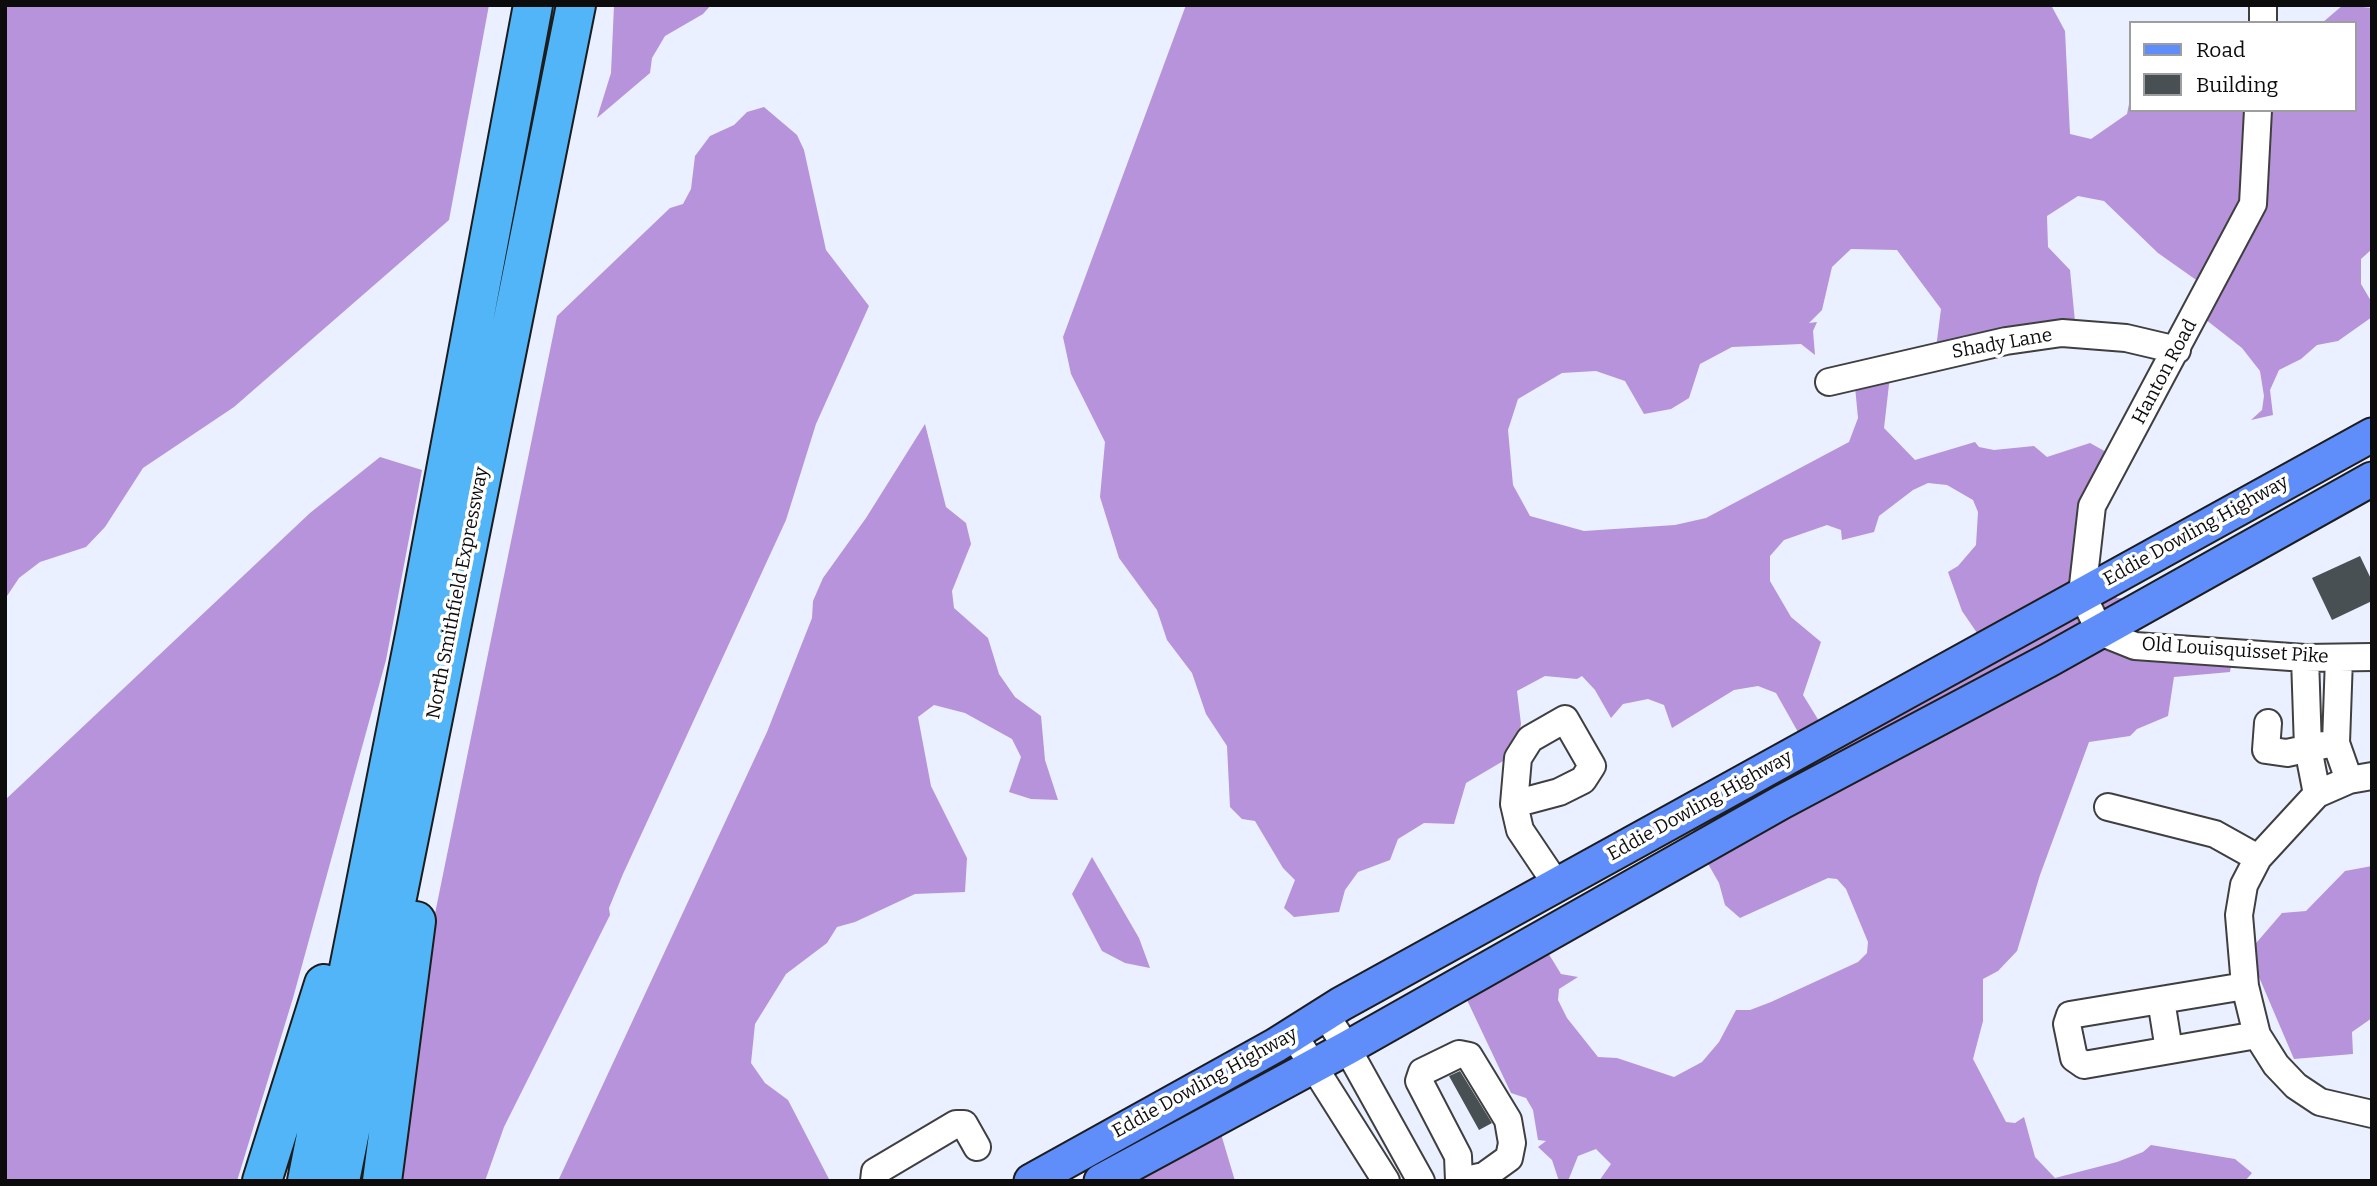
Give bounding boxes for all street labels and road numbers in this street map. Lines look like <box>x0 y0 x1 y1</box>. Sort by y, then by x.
street label: Hanton Road <box>2128 316 2202 428</box>
street label: Shady Lane <box>1950 324 2054 364</box>
street label: North Smithfield Expressway <box>422 465 494 721</box>
street label: Eddie Dowling Highway <box>2100 471 2292 591</box>
street label: Old Louisquisset Pike <box>2141 633 2329 669</box>
street label: Eddie Dowling Highway <box>1604 746 1796 866</box>
street label: Eddie Dowling Highway <box>1109 1023 1301 1143</box>

